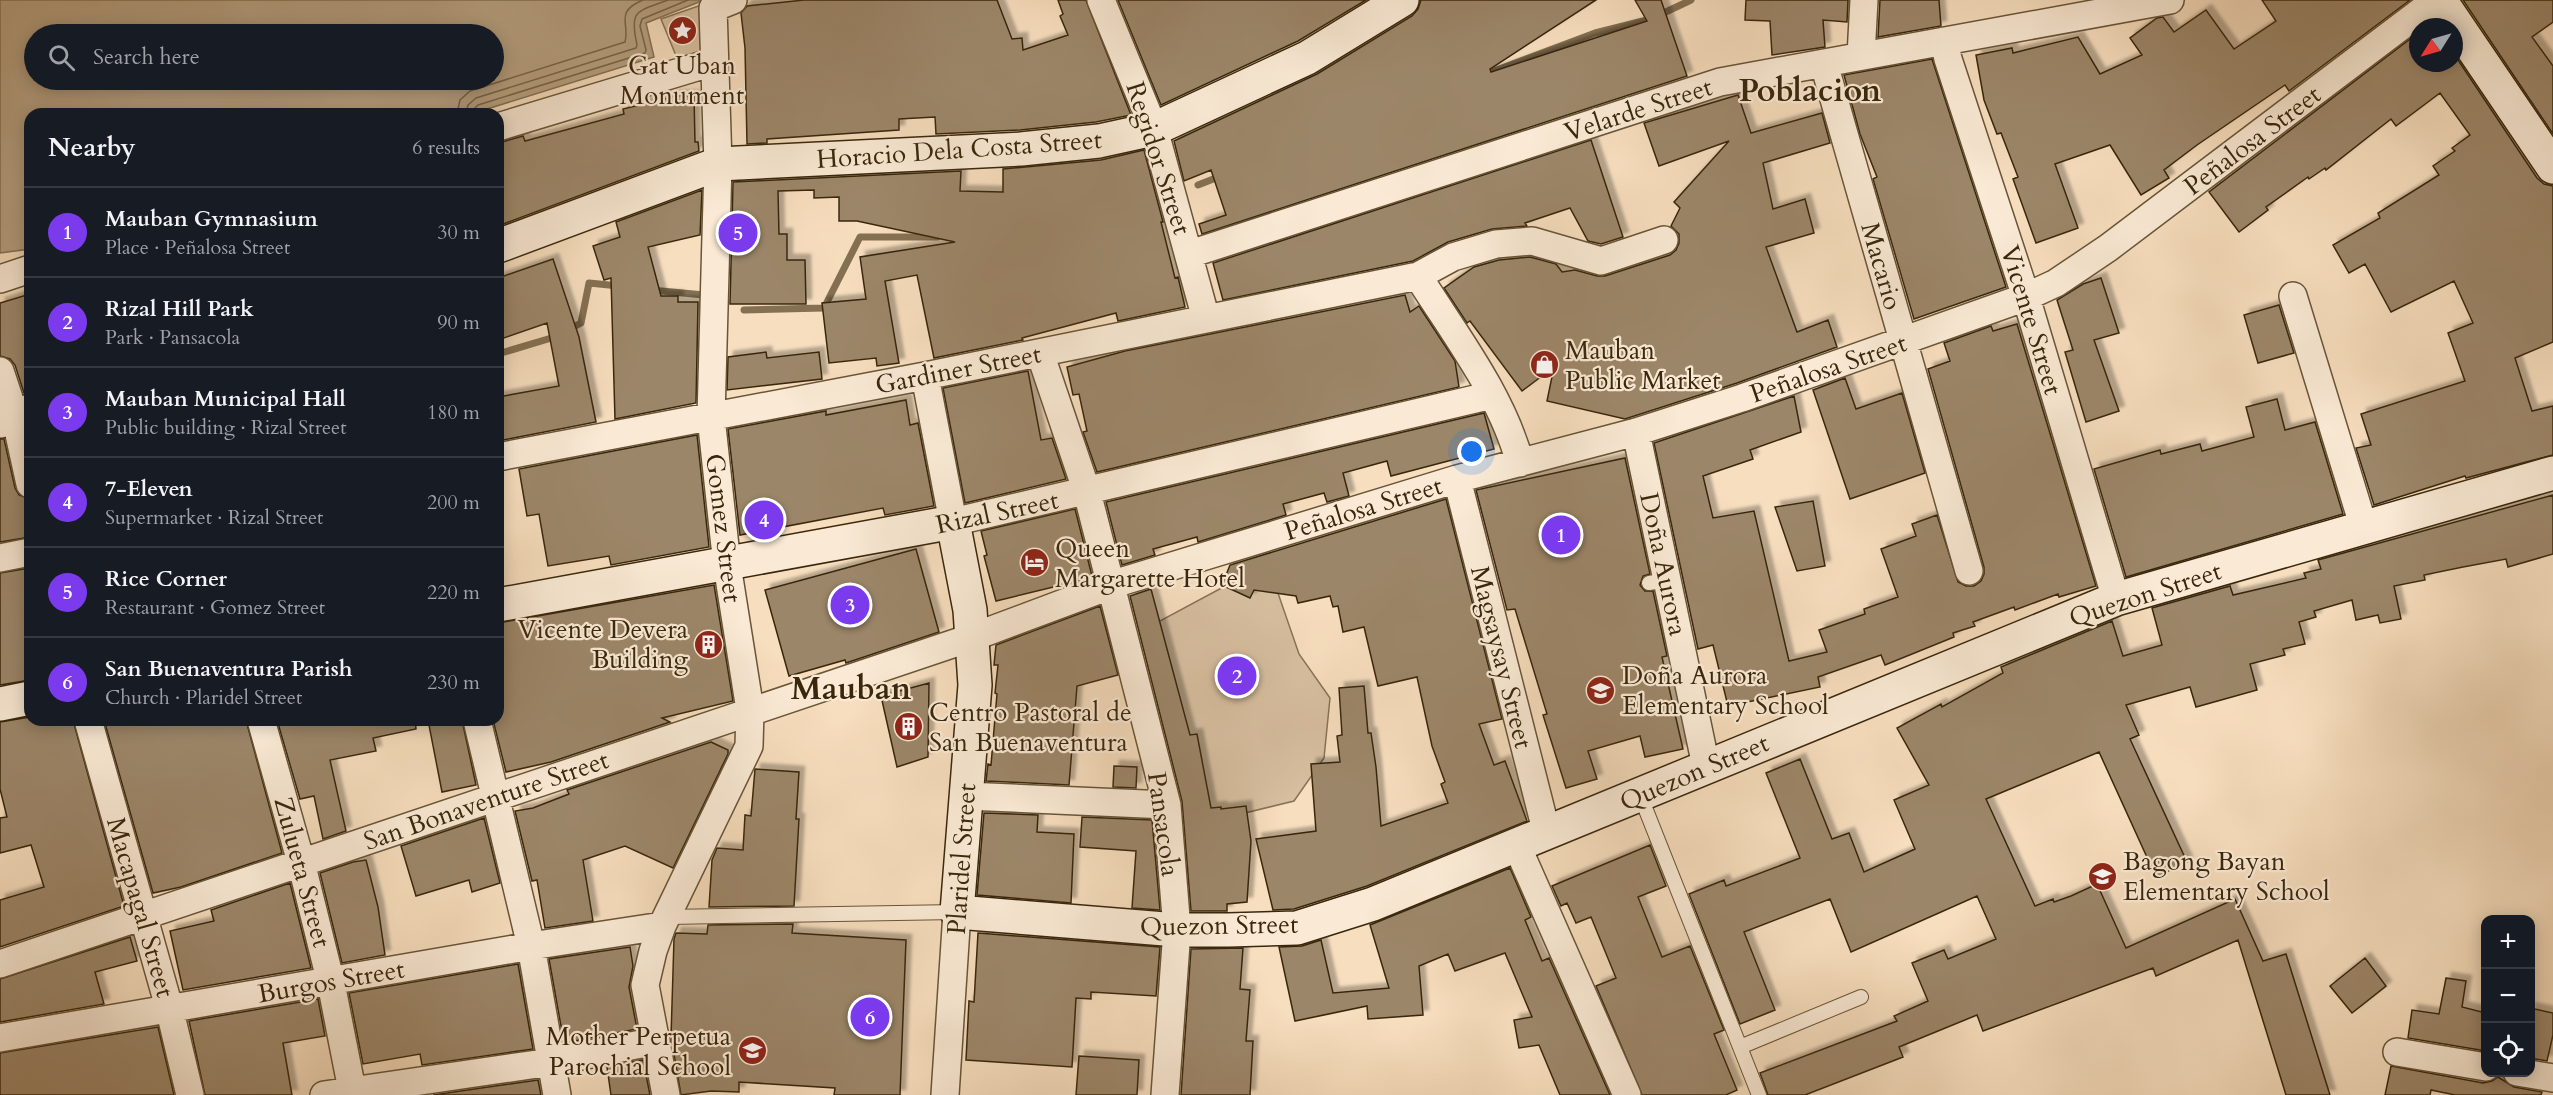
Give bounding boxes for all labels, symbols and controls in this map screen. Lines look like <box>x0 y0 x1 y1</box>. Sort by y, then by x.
place icon: Gat Uban Monument <box>666 15 698 47</box>
north arrow <box>2409 18 2463 72</box>
search box <box>24 24 504 90</box>
icon: search <box>45 41 78 74</box>
text: Search here <box>93 42 200 72</box>
place label: Gat Uban Monument <box>620 48 744 113</box>
street label: Velarde Street <box>1560 69 1717 150</box>
district label: Poblacion <box>1739 69 1882 113</box>
street label: Regidor Street <box>1117 77 1200 239</box>
street label: Peñalosa Street <box>2177 77 2328 204</box>
street label: Horacio Dela Costa Street <box>815 122 1103 177</box>
text: Nearby <box>48 130 136 165</box>
text: 6 results <box>412 134 480 161</box>
text: Mauban Gymnasium <box>105 204 318 234</box>
pin: 5 <box>718 210 758 256</box>
street label: Macario <box>1852 218 1911 314</box>
text: 1 <box>62 219 73 246</box>
text: 30 m <box>437 219 480 246</box>
text: Place · Peñalosa Street <box>105 234 290 261</box>
street label: Vicente Street <box>1992 241 2071 399</box>
text: Rizal Hill Park <box>105 294 254 324</box>
text: 2 <box>62 309 73 336</box>
text: 90 m <box>437 309 480 336</box>
text: Park · Pansacola <box>105 324 240 351</box>
street label: Peñalosa Street <box>1745 325 1911 412</box>
place label: Mauban Public Market <box>1565 333 1721 398</box>
street label: Gardiner Street <box>872 336 1044 403</box>
shop icon: Mauban Public Market <box>1528 349 1560 381</box>
text: Mauban Municipal Hall <box>105 384 346 414</box>
text: 3 <box>62 399 73 426</box>
text: 180 m <box>427 399 480 426</box>
text: Public building · Rizal Street <box>105 414 346 441</box>
your location <box>1457 437 1486 466</box>
street label: Gomez Street <box>697 452 750 604</box>
street label: Peñalosa Street <box>1280 468 1446 549</box>
text: 7-Eleven <box>105 474 193 504</box>
street label: Rizal Street <box>933 482 1062 543</box>
text: 4 <box>62 489 73 516</box>
text: 200 m <box>427 489 480 516</box>
street label: Doña Aurora <box>1631 489 1696 639</box>
pin: 4 <box>744 498 783 542</box>
text: Supermarket · Rizal Street <box>105 504 323 531</box>
pin: 1 <box>1542 512 1580 558</box>
place label: Queen Margarette Hotel <box>1055 531 1245 596</box>
hotel icon: Queen Margarette Hotel <box>1018 547 1050 579</box>
street label: Quezon Street <box>2064 553 2226 636</box>
street label: Magsaysay Street <box>1462 562 1541 752</box>
text: Rice Corner <box>105 564 227 594</box>
text: 5 <box>62 579 73 606</box>
text: 220 m <box>427 579 480 606</box>
pin: 3 <box>830 582 870 628</box>
text: Restaurant · Gomez Street <box>105 594 325 621</box>
place label: Vicente Devera Building <box>518 612 688 677</box>
building icon: Vicente Devera Building <box>693 628 725 660</box>
text: San Buenaventura Parish <box>105 654 353 684</box>
pin: 2 <box>1218 654 1256 698</box>
place label: Doña Aurora Elementary School <box>1622 658 1829 723</box>
district label: Mauban <box>791 667 912 711</box>
text: 6 <box>62 669 73 696</box>
text: 230 m <box>427 669 480 696</box>
school or university icon: Doña Aurora Elementary School <box>1585 674 1617 706</box>
text: Church · Plaridel Street <box>105 684 302 711</box>
place label: Centro Pastoral de San Buenaventura <box>929 695 1132 760</box>
building icon: Centro Pastoral de San Buenaventura <box>892 711 924 743</box>
street label: Quezon Street <box>1614 725 1774 820</box>
street label: San Bonaventure Street <box>359 742 613 859</box>
street label: Pansacola <box>1139 770 1188 879</box>
street label: Plaridel Street <box>939 782 984 936</box>
street label: Zulueta Street <box>266 793 339 951</box>
street label: Macapagal Street <box>98 813 183 1001</box>
place label: Bagong Bayan Elementary School <box>2123 844 2330 909</box>
school or university icon: Bagong Bayan Elementary School <box>2086 860 2118 892</box>
street label: Quezon Street <box>1139 907 1299 944</box>
map controls <box>2481 915 2535 1077</box>
button: + <box>2481 915 2535 969</box>
street label: Burgos Street <box>255 951 407 1012</box>
button: − <box>2481 969 2535 1023</box>
pin: 6 <box>850 994 890 1040</box>
place label: Mother Perpetua Parochial School <box>546 1019 731 1084</box>
button: locate <box>2481 1023 2535 1077</box>
school or university icon: Mother Perpetua Parochial School <box>736 1035 768 1067</box>

